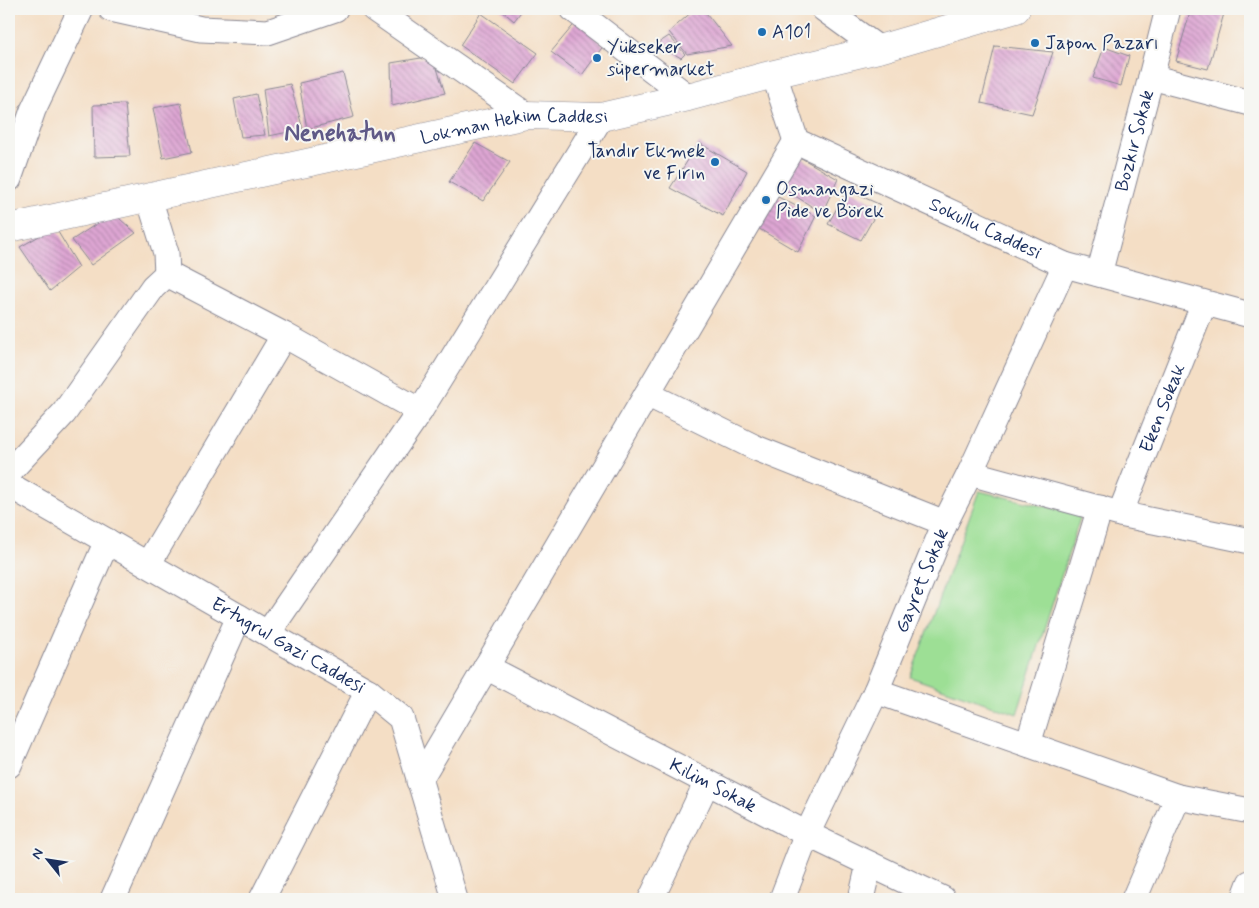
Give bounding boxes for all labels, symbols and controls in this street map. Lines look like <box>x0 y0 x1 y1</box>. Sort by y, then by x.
place label: A101 <box>772 20 811 45</box>
marker: A101 <box>756 26 768 38</box>
place label: Japon Pazarı <box>1045 31 1159 56</box>
place label: Yükseker süpermarket <box>607 35 715 82</box>
marker: Japon Pazarı <box>1029 37 1041 49</box>
marker: Yükseker süpermarket <box>591 52 603 64</box>
street label: Bozkır Sokak <box>1109 87 1160 194</box>
street label: Lokman Hekim Caddesi <box>418 103 610 150</box>
district label: Nenehatun <box>284 118 396 149</box>
place label: Tandır Ekmek ve Fırın <box>587 139 705 186</box>
marker: Tandır Ekmek ve Fırın <box>709 156 721 168</box>
place label: Osmangazi Pide ve Börek <box>776 177 884 224</box>
street label: Sokullu Caddesi <box>925 192 1046 265</box>
marker: Osmangazi Pide ve Börek <box>760 194 772 206</box>
street label: Eken Sokak <box>1133 360 1191 456</box>
street label: Gayret Sokak <box>889 524 954 636</box>
street label: Ertugrul Gazi Caddesi <box>207 591 370 699</box>
street label: Kilim Sokak <box>665 752 761 818</box>
north arrow <box>22 836 72 886</box>
text: N <box>27 845 48 863</box>

